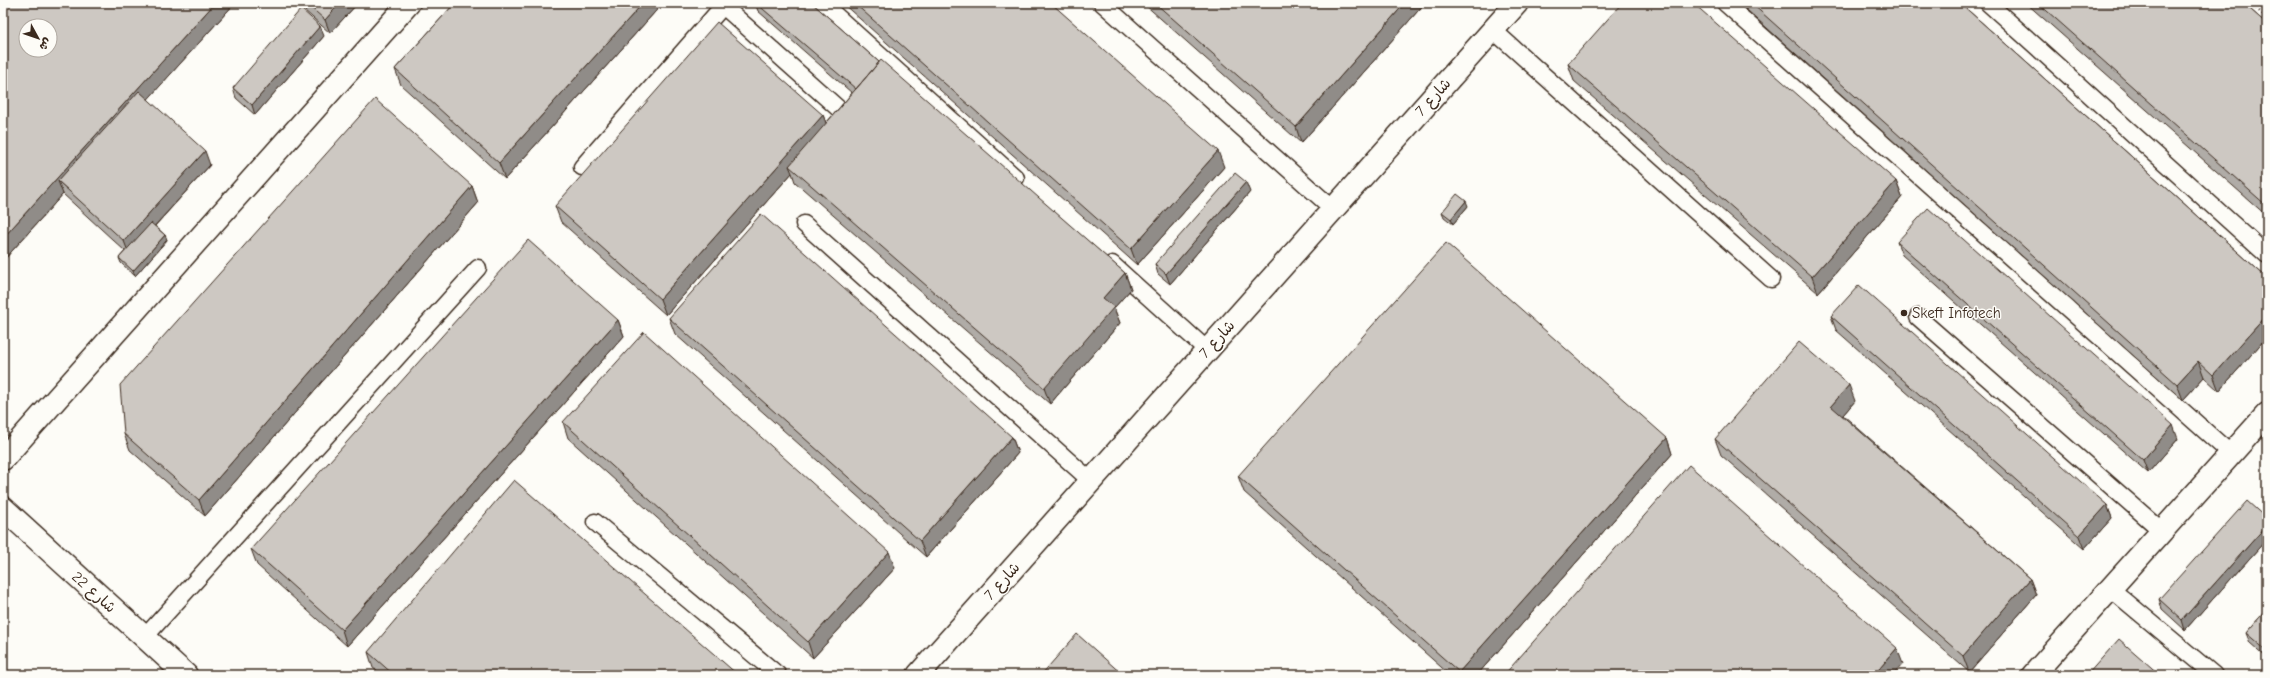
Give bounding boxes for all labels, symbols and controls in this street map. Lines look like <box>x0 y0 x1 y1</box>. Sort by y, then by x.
north arrow <box>18 18 58 58</box>
text: ش <box>36 35 54 53</box>
street label: شارع 7 <box>1411 74 1455 120</box>
place label: Skeft Infotech <box>1912 304 2001 322</box>
marker: Skeft Infotech <box>1899 308 1909 318</box>
street label: شارع 7 <box>1195 316 1239 362</box>
street label: شارع 7 <box>980 558 1024 604</box>
street label: شارع 22 <box>68 568 120 617</box>

